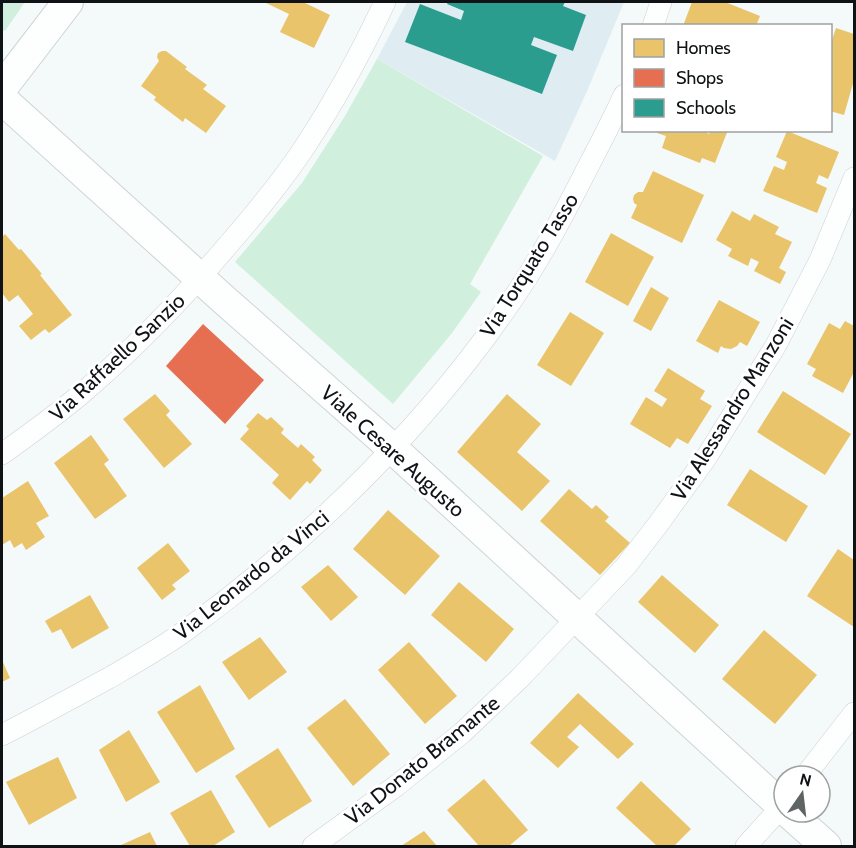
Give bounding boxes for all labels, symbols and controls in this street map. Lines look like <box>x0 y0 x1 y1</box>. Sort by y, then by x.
legend <box>622 24 832 132</box>
text: Homes <box>676 37 731 59</box>
text: Shops <box>676 67 724 89</box>
text: Schools <box>676 97 736 119</box>
street label: Via Torquato Tasso <box>475 188 583 342</box>
street label: Via Raffaello Sanzio <box>44 288 190 426</box>
street label: Via Alessandro Manzoni <box>665 313 799 505</box>
street label: Viale Cesare Augusto <box>316 380 470 522</box>
street label: Via Leonardo da Vinci <box>168 505 334 645</box>
street label: Via Donato Bramante <box>340 690 504 830</box>
north arrow <box>772 764 832 824</box>
text: N <box>798 769 813 791</box>

